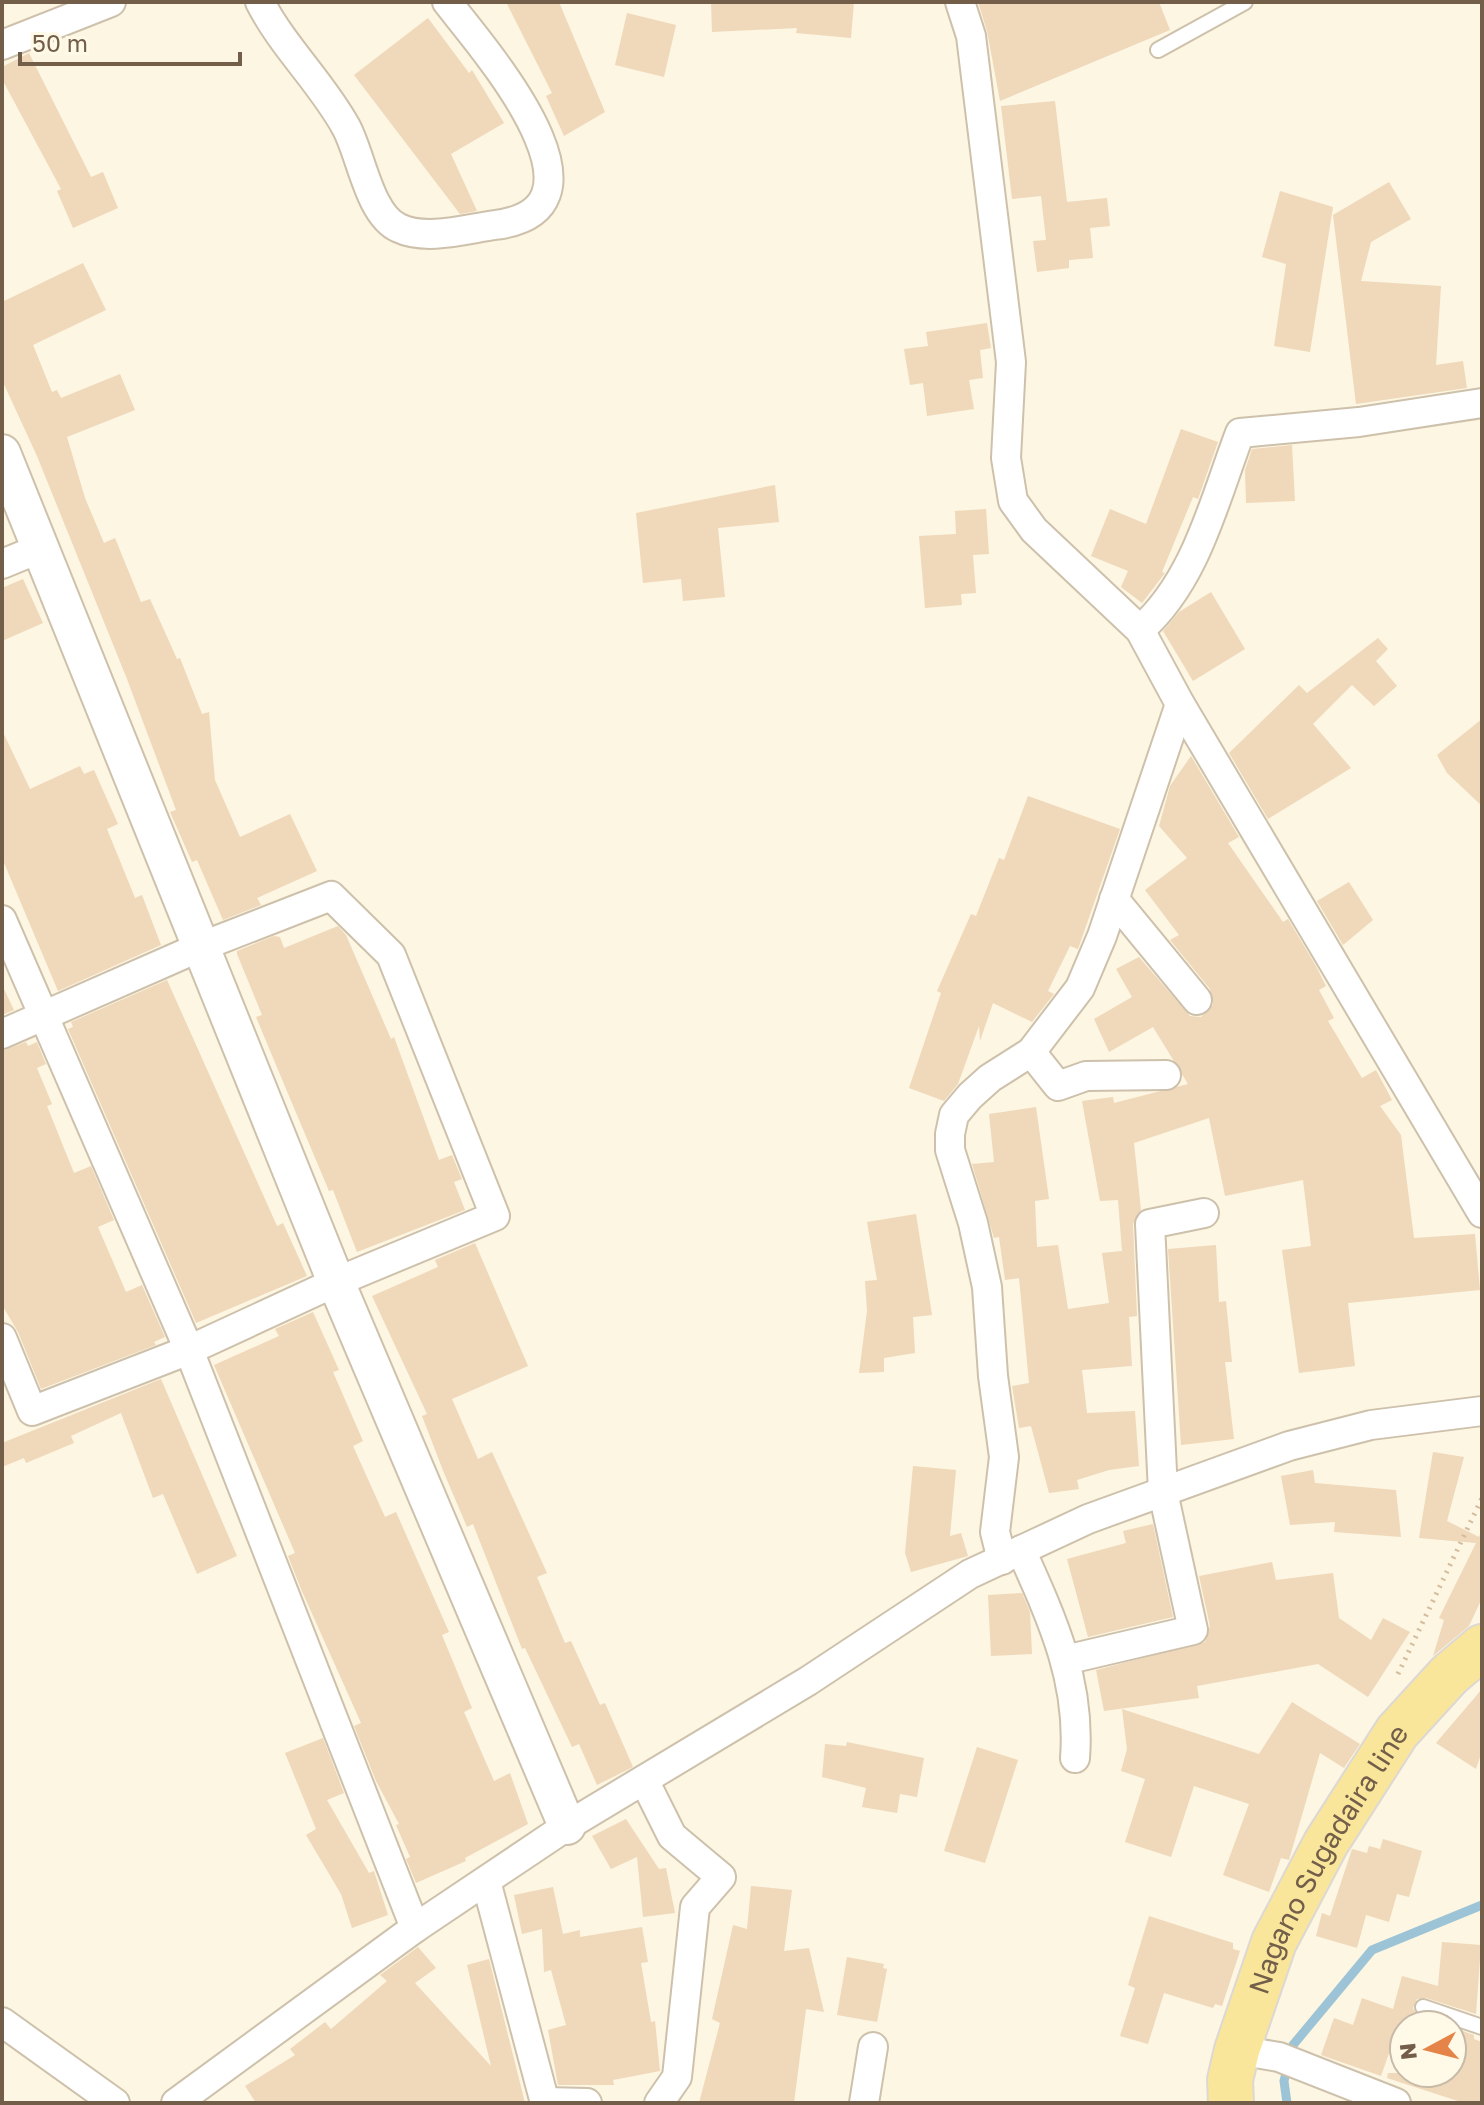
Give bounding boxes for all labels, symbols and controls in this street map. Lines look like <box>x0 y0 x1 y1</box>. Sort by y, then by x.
scale bar <box>20 16 240 66</box>
text: 50 m <box>32 28 88 57</box>
street label: Nagano Sugadaira line <box>1241 1718 1414 1998</box>
north arrow <box>1388 2009 1468 2089</box>
text: N <box>1393 2042 1422 2061</box>

